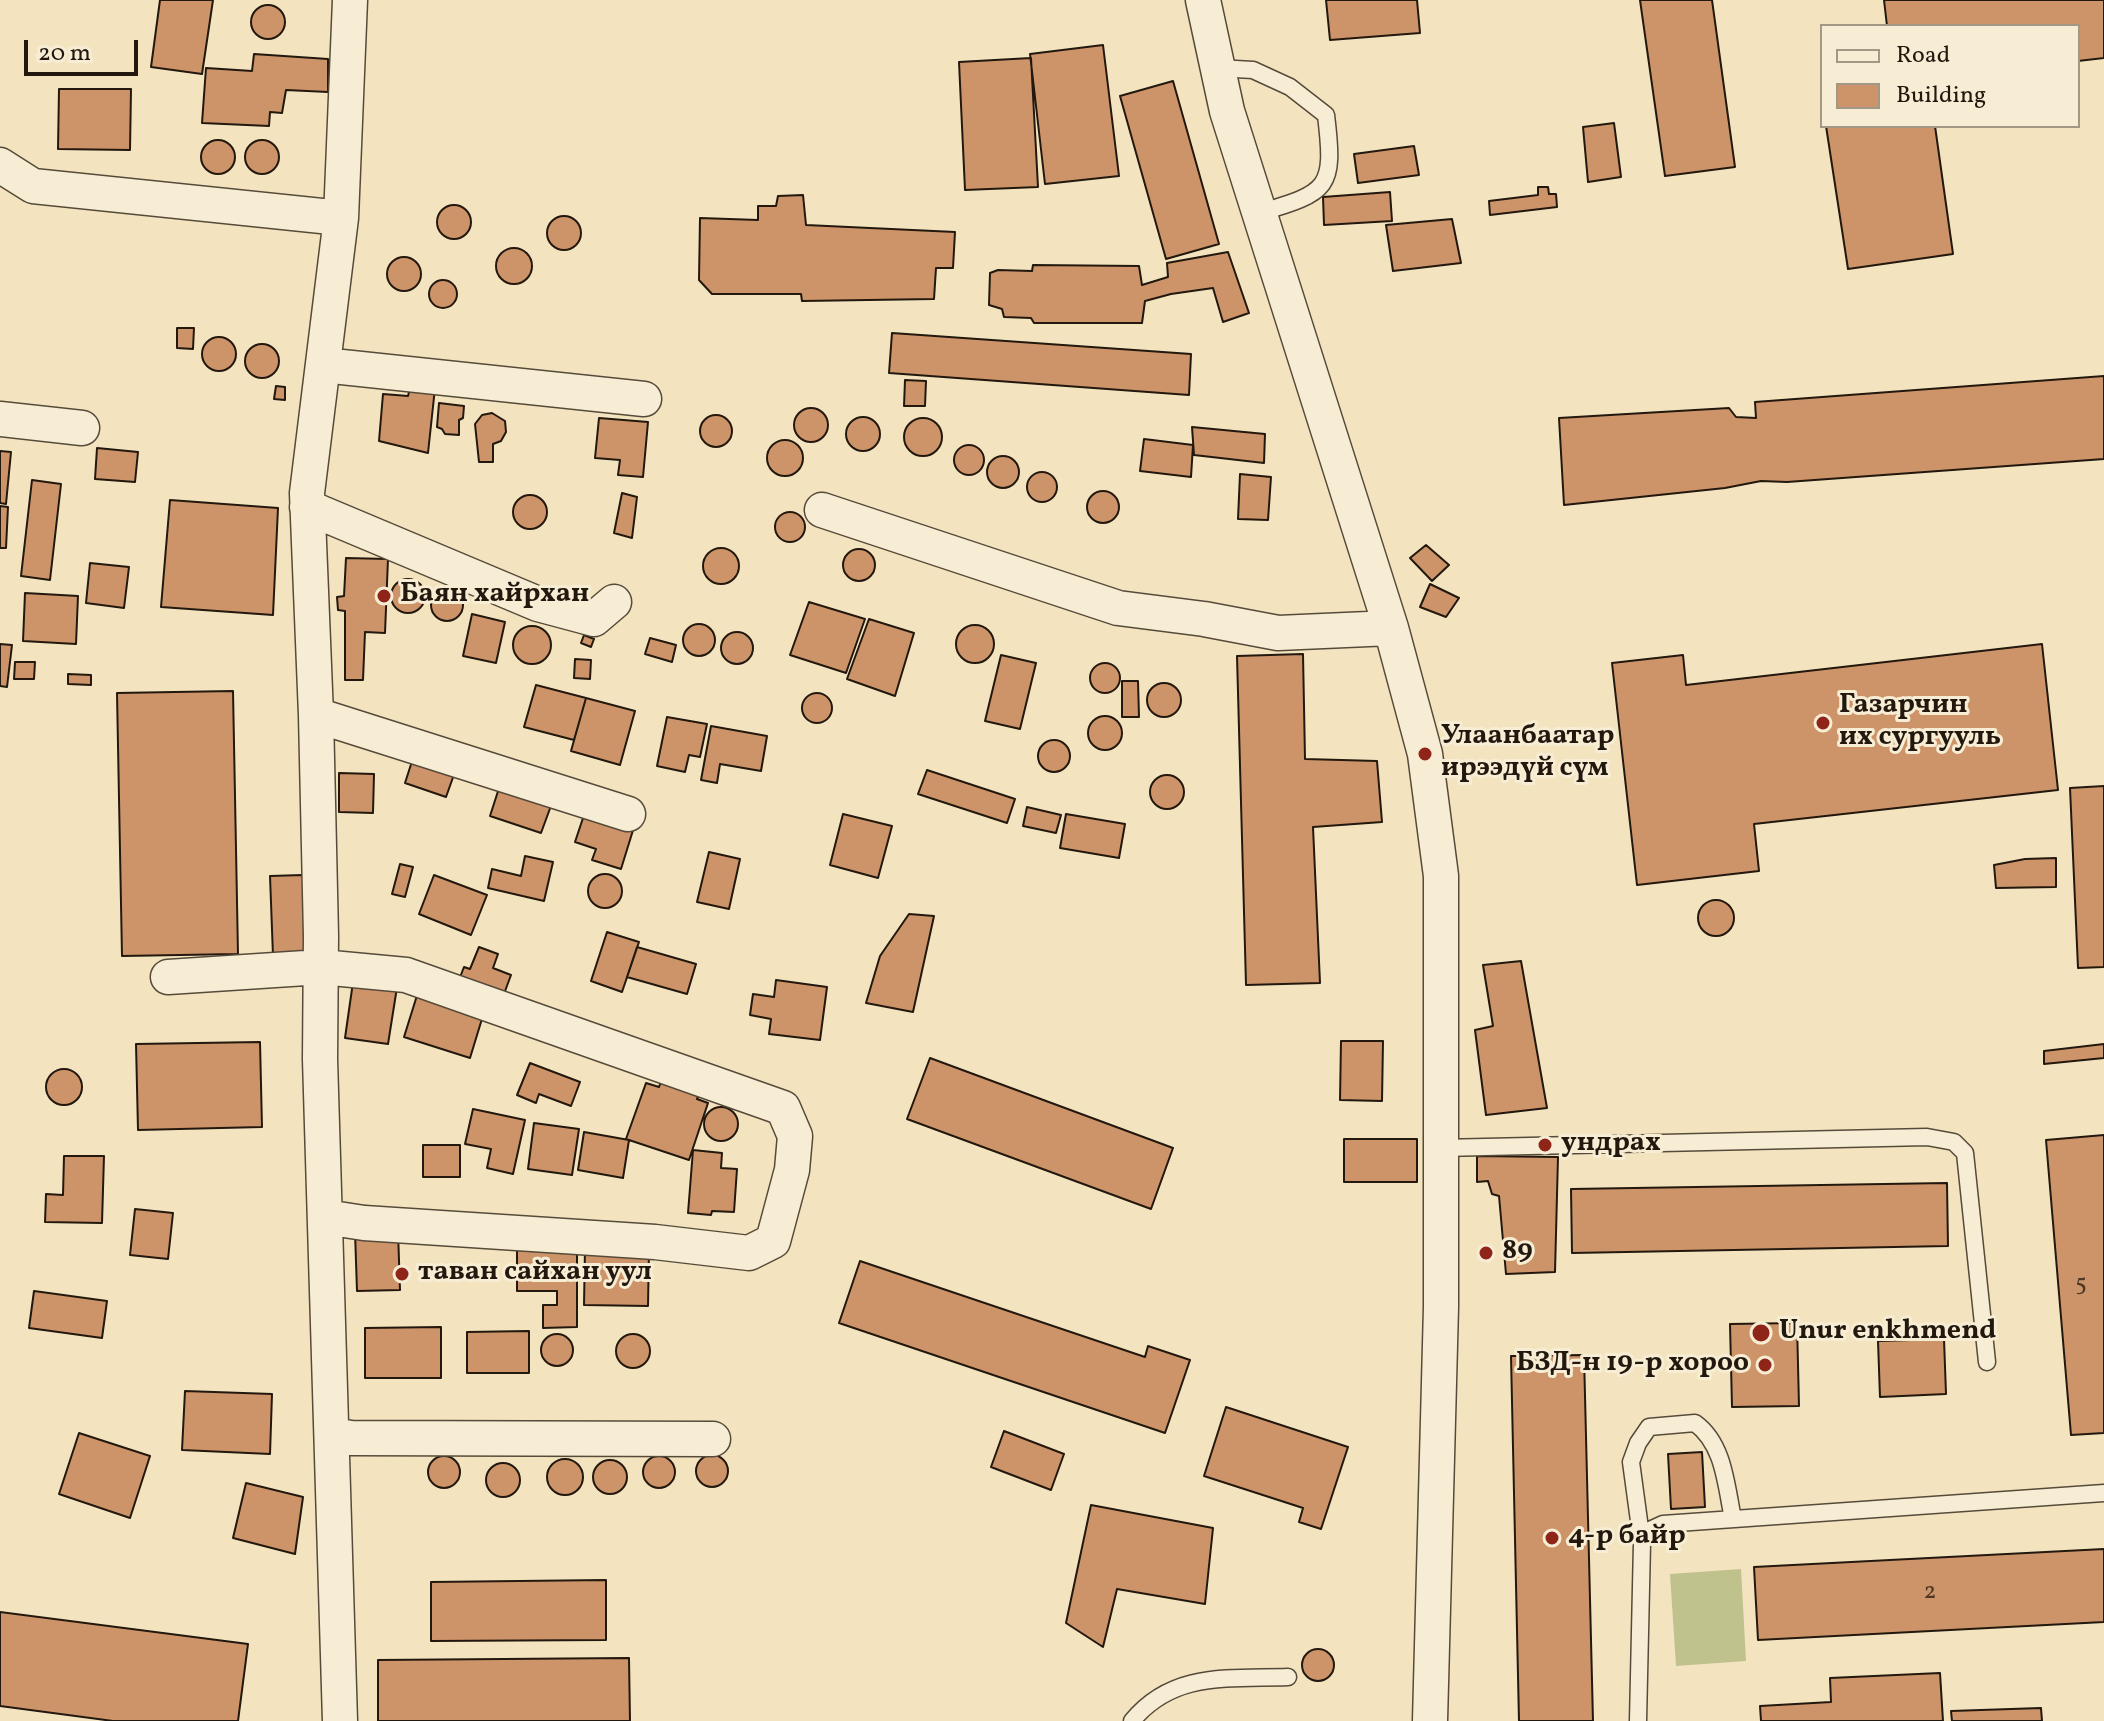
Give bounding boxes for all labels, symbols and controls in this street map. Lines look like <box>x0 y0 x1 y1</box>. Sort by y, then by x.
scale bar <box>28 24 142 74</box>
legend <box>1820 24 2080 128</box>
text: 20 m <box>38 37 91 71</box>
text: Road <box>1896 39 1950 73</box>
text: Building <box>1896 79 1986 113</box>
place label: Баян хайрхан <box>400 579 589 613</box>
marker: Баян хайрхан <box>375 587 393 605</box>
place label: Газарчин их сургууль <box>1839 690 2001 756</box>
marker: Газарчин их сургууль <box>1814 714 1832 732</box>
place label: Улаанбаатар ирээдүй сүм <box>1441 721 1614 787</box>
marker: Улаанбаатар ирээдүй сүм <box>1416 745 1434 763</box>
place label: ундрах <box>1561 1128 1661 1162</box>
marker: ундрах <box>1536 1136 1554 1154</box>
place label: 89 <box>1502 1236 1533 1270</box>
marker: 89 <box>1477 1244 1495 1262</box>
place label: таван сайхан уул <box>418 1257 652 1291</box>
marker: таван сайхан уул <box>393 1265 411 1283</box>
house number: 5 <box>2075 1272 2087 1300</box>
place label: Unur enkhmend <box>1779 1316 1996 1350</box>
marker: Unur enkhmend <box>1750 1322 1772 1344</box>
place label: БЗД-н 19-р хороо <box>1516 1348 1749 1382</box>
marker: БЗД-н 19-р хороо <box>1756 1356 1774 1374</box>
place label: 4-р байр <box>1568 1521 1686 1555</box>
marker: 4-р байр <box>1543 1529 1561 1547</box>
house number: 2 <box>1924 1580 1936 1608</box>

